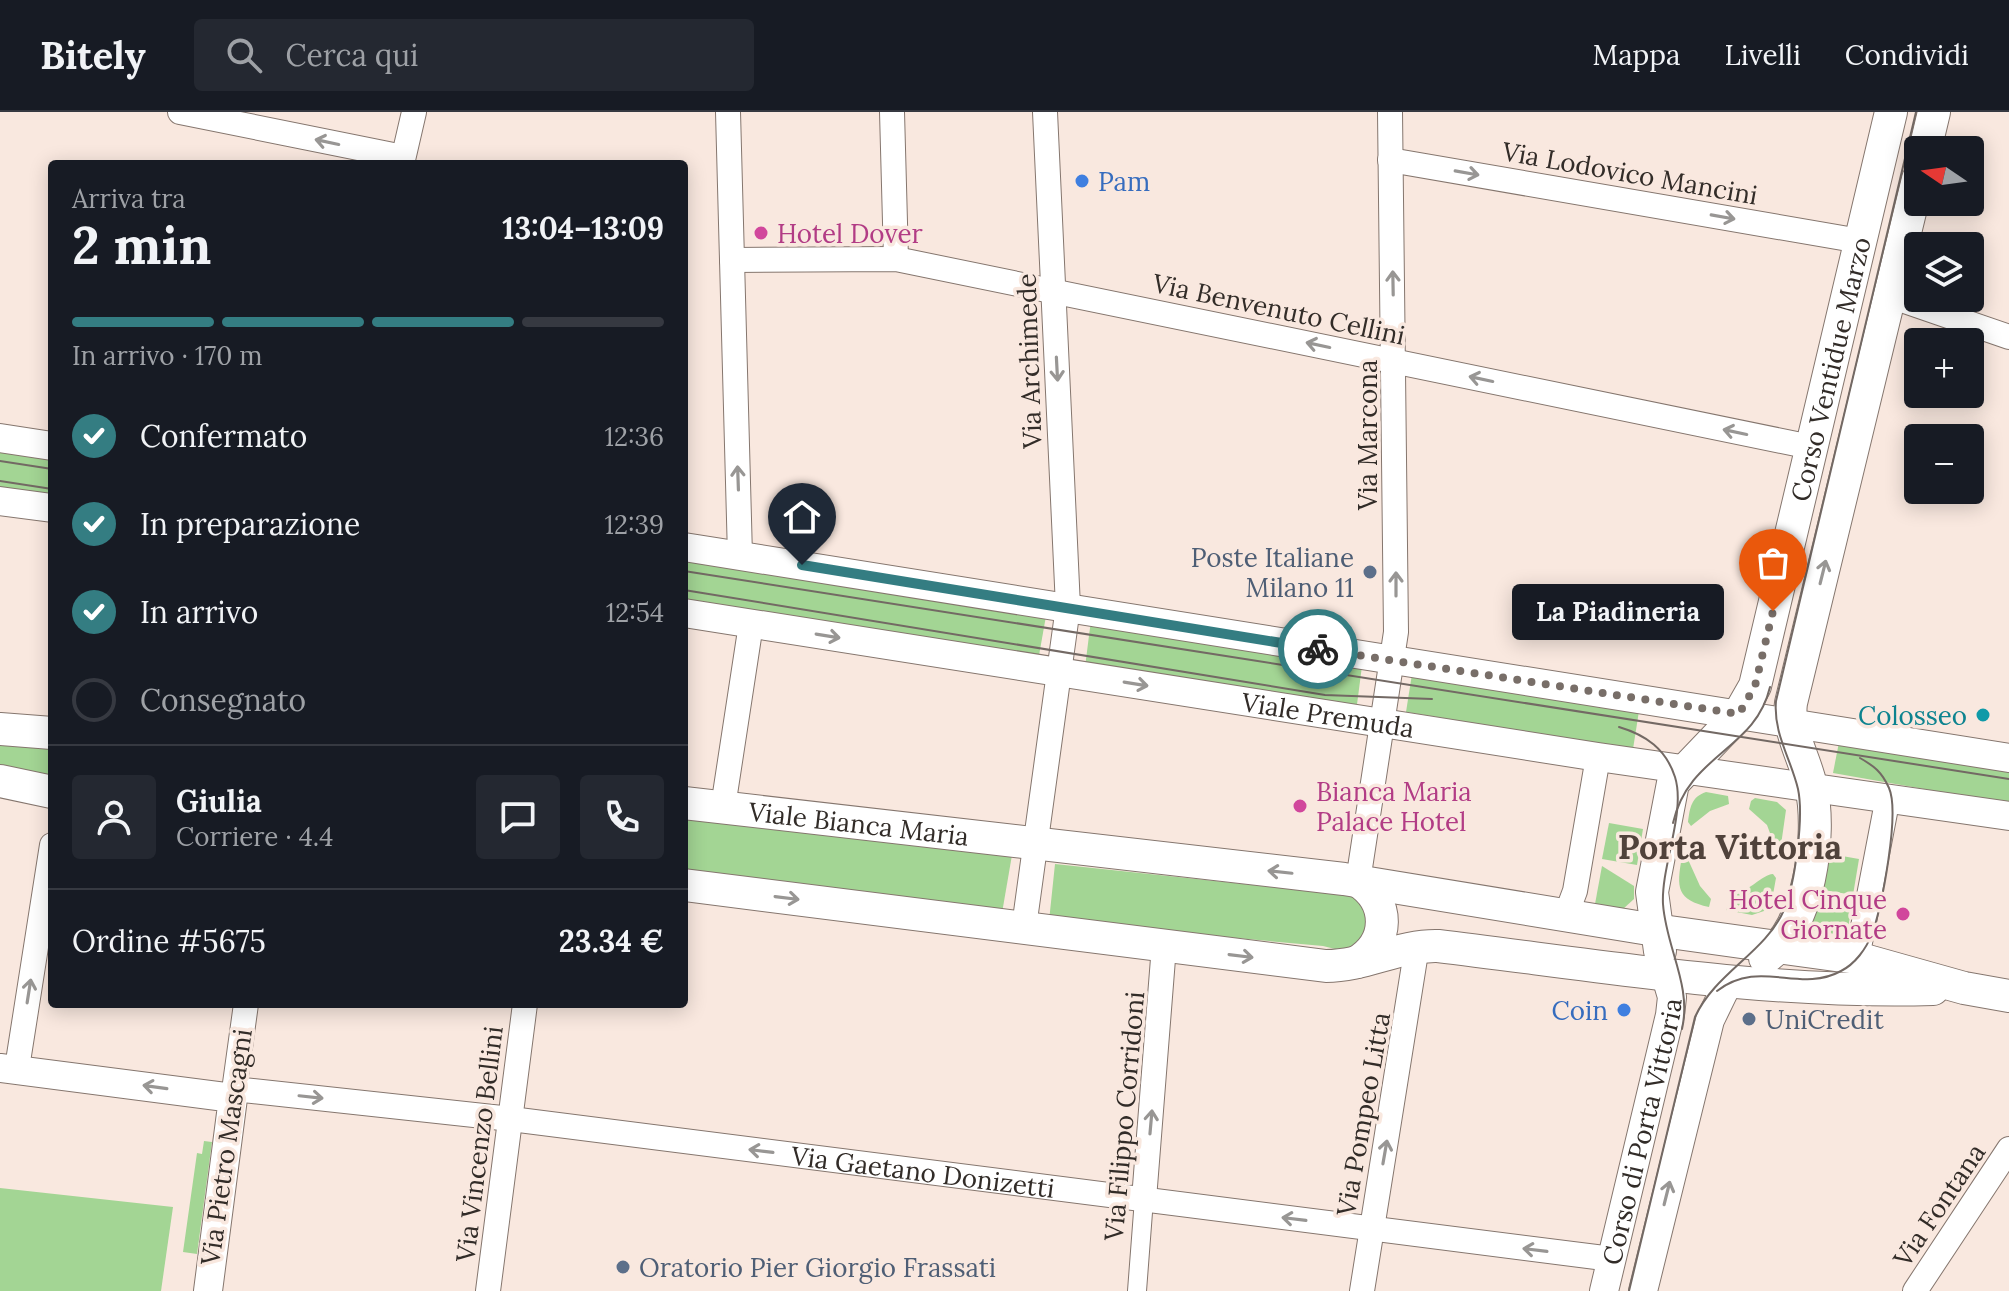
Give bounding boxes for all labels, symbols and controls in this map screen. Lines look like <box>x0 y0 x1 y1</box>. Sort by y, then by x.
search box <box>194 19 754 91</box>
text: Bitely <box>40 31 146 79</box>
icon: search <box>222 33 266 77</box>
text: Cerca qui <box>286 36 418 74</box>
text: Mappa <box>1592 37 1680 73</box>
text: Livelli <box>1724 37 1801 73</box>
text: Condividi <box>1845 37 1969 73</box>
one-way arrow <box>315 134 340 149</box>
street label: Via Lodovico Mancini <box>1499 134 1760 212</box>
north arrow <box>1904 136 1984 216</box>
map controls <box>1904 136 1984 504</box>
place label: Pam <box>1098 165 1150 198</box>
one-way arrow <box>1454 167 1479 182</box>
marker: Pam <box>1073 172 1091 190</box>
text: Arriva tra <box>72 182 186 215</box>
text: 13:04–13:09 <box>502 209 664 247</box>
one-way arrow <box>1710 210 1736 225</box>
text: 2 min <box>72 212 211 278</box>
place label: Hotel Dover <box>777 217 924 250</box>
marker: Hotel Dover <box>752 224 770 242</box>
button: layers <box>1904 232 1984 312</box>
street label: Corso Ventidue Marzo <box>1783 234 1877 505</box>
street label: Via Benvenuto Cellini <box>1149 266 1408 352</box>
one-way arrow <box>1386 270 1401 297</box>
street label: Via Archimede <box>1009 273 1049 450</box>
button: + <box>1904 328 1984 408</box>
one-way arrow <box>1306 337 1332 352</box>
text: In arrivo · 170 m <box>72 339 262 372</box>
one-way arrow <box>1050 355 1065 382</box>
street label: Via Marcona <box>1351 360 1384 511</box>
one-way arrow <box>1468 370 1494 385</box>
icon: check <box>72 414 116 458</box>
text: Confermato <box>140 417 307 455</box>
text: 12:36 <box>605 420 664 453</box>
one-way arrow <box>1723 423 1748 438</box>
button: − <box>1904 424 1984 504</box>
one-way arrow <box>730 465 745 492</box>
pin <box>768 483 836 565</box>
icon: home <box>780 495 824 539</box>
icon: check <box>72 502 116 546</box>
text: In preparazione <box>140 505 360 543</box>
text: 12:39 <box>605 508 664 541</box>
pin <box>1739 529 1807 611</box>
place label: Poste Italiane Milano 11 <box>1191 541 1354 604</box>
icon: bag <box>1751 541 1795 585</box>
one-way arrow <box>1816 560 1831 586</box>
marker: Poste Italiane Milano 11 <box>1361 563 1379 581</box>
one-way arrow <box>1388 571 1404 598</box>
callout: La Piadineria <box>1513 583 1725 639</box>
icon: check <box>72 590 116 634</box>
text: In arrivo <box>140 593 258 631</box>
text: La Piadineria <box>1536 595 1700 628</box>
text: 12:54 <box>606 596 664 629</box>
courier <box>1278 609 1358 689</box>
icon: bike <box>1296 627 1340 671</box>
one-way arrow <box>815 629 840 644</box>
one-way arrow <box>1123 678 1148 693</box>
text: Consegnato <box>140 681 306 719</box>
street label: Viale Premuda <box>1239 684 1417 744</box>
place label: Colosseo <box>1858 699 1967 732</box>
marker: Colosseo <box>1974 706 1992 724</box>
button: person <box>72 775 156 859</box>
button: chat <box>476 775 560 859</box>
button: phone <box>580 775 664 859</box>
place label: Bianca Maria Palace Hotel <box>1316 775 1472 838</box>
text: Giulia <box>176 782 262 820</box>
street label: Viale Bianca Maria <box>746 794 971 852</box>
marker: Bianca Maria Palace Hotel <box>1291 797 1309 815</box>
text: Corriere · 4.4 <box>176 820 333 853</box>
district label: Porta Vittoria <box>1618 825 1842 868</box>
one-way arrow <box>1267 864 1294 879</box>
place label: Hotel Cinque Giornate <box>1728 883 1887 946</box>
one-way arrow <box>774 890 800 905</box>
marker: Hotel Cinque Giornate <box>1894 905 1912 923</box>
text: Ordine #5675 <box>72 922 266 960</box>
text: 23.34 € <box>559 922 664 960</box>
one-way arrow <box>1228 948 1254 963</box>
one-way arrow <box>22 979 37 1004</box>
street label: Via Filippo Corridoni <box>1097 990 1151 1243</box>
place label: Coin <box>1552 994 1608 1027</box>
street label: Corso di Porta Vittoria <box>1594 997 1688 1268</box>
marker: Coin <box>1615 1001 1633 1019</box>
place label: UniCredit <box>1765 1003 1884 1036</box>
street label: Via Pompeo Litta <box>1329 1010 1397 1219</box>
marker: UniCredit <box>1740 1010 1758 1028</box>
street label: Via Vincenzo Bellini <box>448 1024 510 1265</box>
street label: Via Pietro Mascagni <box>193 1027 259 1268</box>
one-way arrow <box>143 1079 168 1094</box>
one-way arrow <box>298 1090 324 1105</box>
one-way arrow <box>1144 1109 1159 1136</box>
street label: Via Fontana <box>1885 1137 1992 1274</box>
street label: Via Gaetano Donizetti <box>789 1138 1057 1204</box>
one-way arrow <box>1378 1140 1393 1165</box>
one-way arrow <box>749 1143 774 1158</box>
one-way arrow <box>1660 1181 1675 1207</box>
one-way arrow <box>1282 1211 1308 1226</box>
one-way arrow <box>1522 1242 1548 1257</box>
place label: Oratorio Pier Giorgio Frassati <box>639 1251 996 1284</box>
marker: Oratorio Pier Giorgio Frassati <box>614 1258 632 1276</box>

